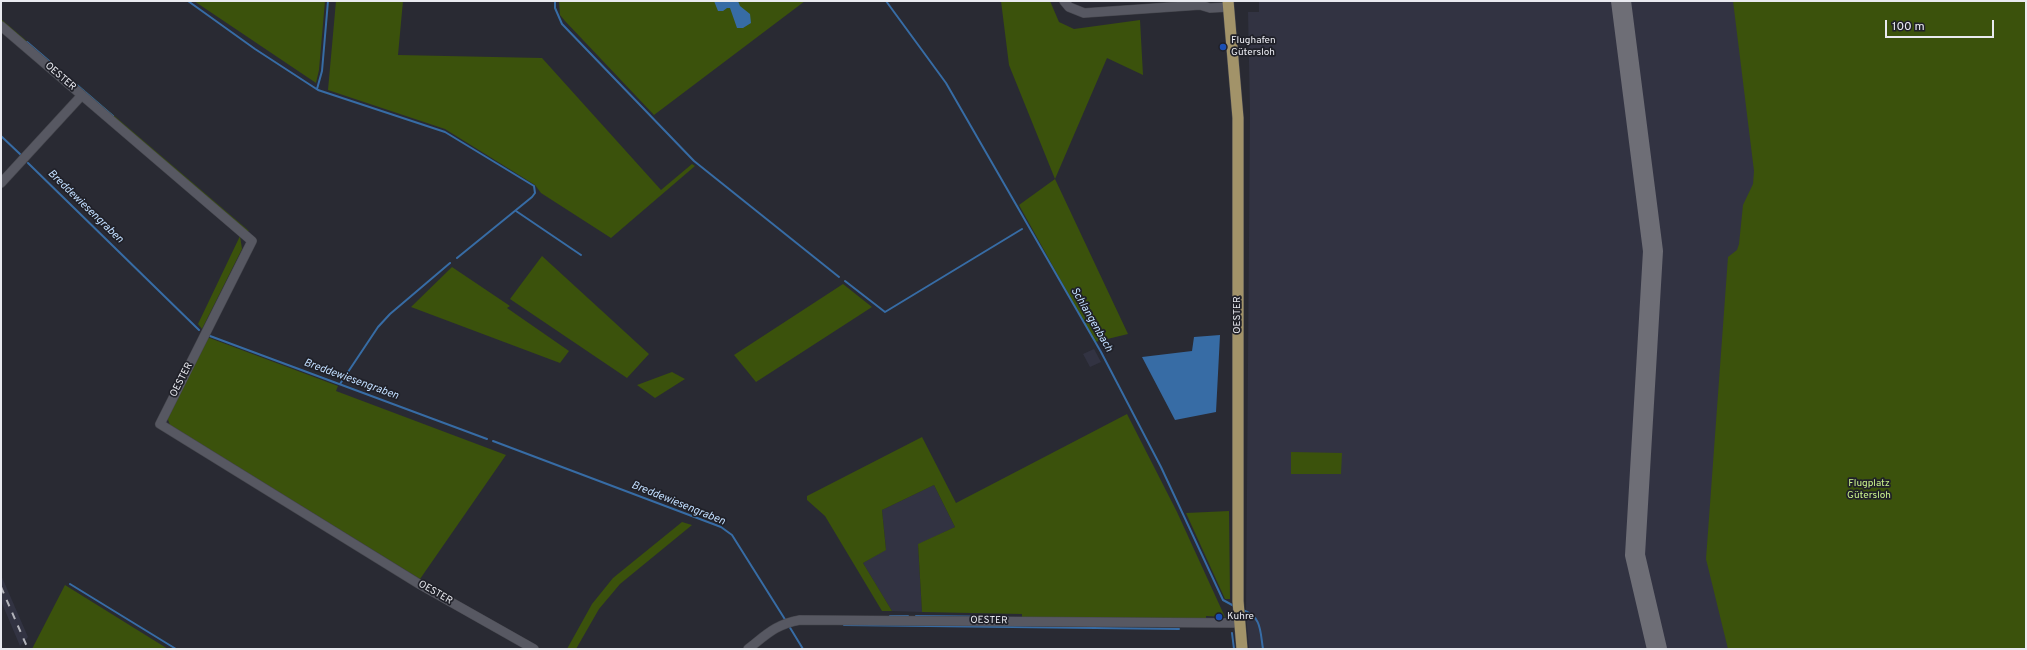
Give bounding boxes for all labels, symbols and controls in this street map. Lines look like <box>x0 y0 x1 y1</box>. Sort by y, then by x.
scale bar <box>1887 12 1996 38</box>
text: 100 m <box>1892 19 1925 35</box>
place label: Flughafen Gütersloh <box>1231 35 1276 58</box>
marker: Flughafen Gütersloh <box>1218 42 1228 52</box>
street label: OESTER <box>42 60 78 94</box>
water label: Breddewiesengraben <box>44 168 126 246</box>
water label: Schlangenbach <box>1067 285 1115 355</box>
street label: OESTER <box>1232 296 1244 334</box>
water label: Breddewiesengraben <box>302 357 400 403</box>
street label: OESTER <box>168 361 196 399</box>
park label: Flugplatz Gütersloh <box>1847 478 1891 502</box>
water label: Breddewiesengraben <box>629 479 727 529</box>
street label: OESTER <box>416 578 454 608</box>
place label: Kuhre <box>1227 611 1254 623</box>
marker: Kuhre <box>1214 612 1224 622</box>
street label: OESTER <box>970 615 1008 627</box>

